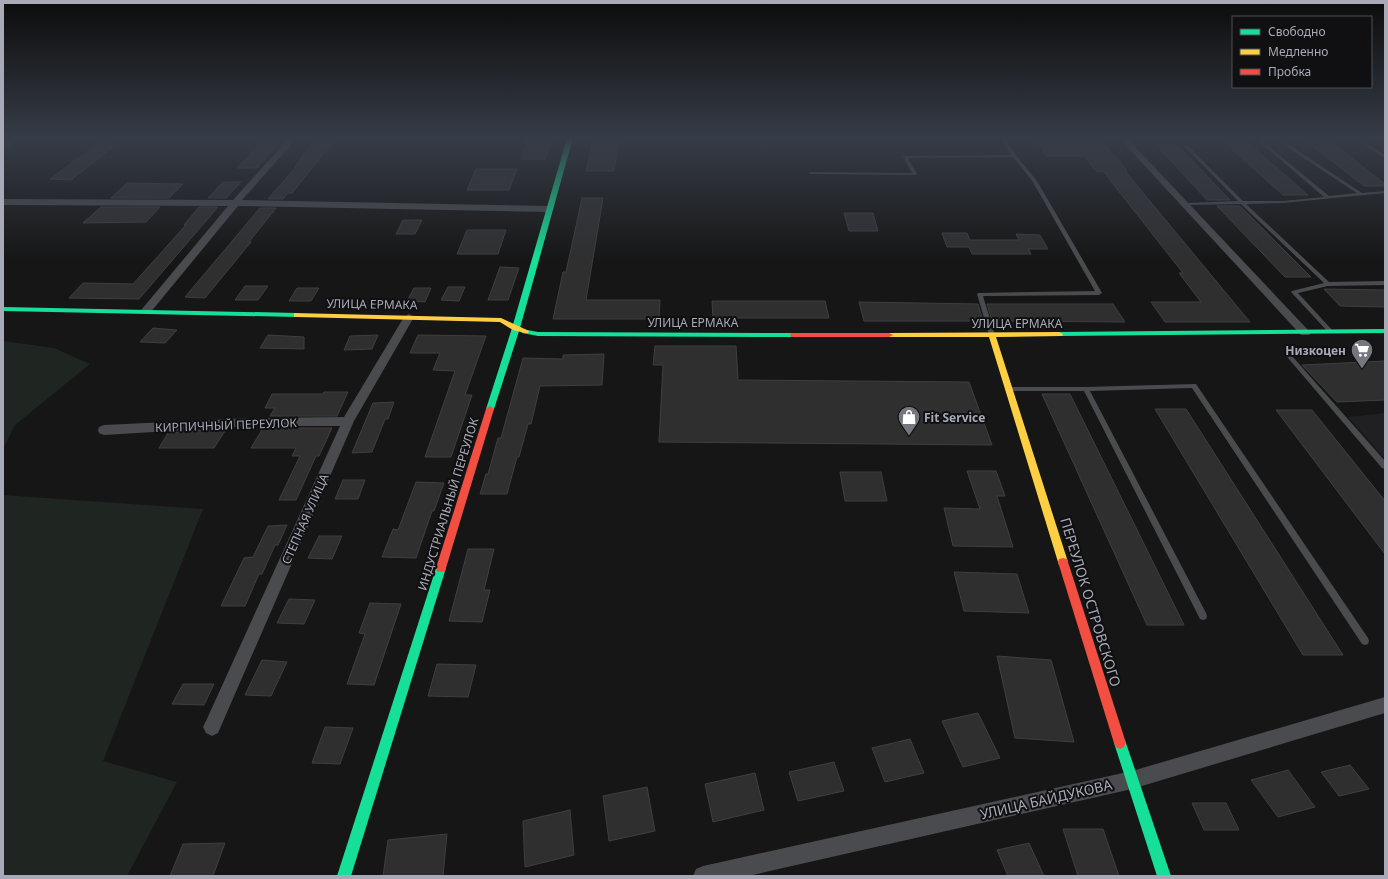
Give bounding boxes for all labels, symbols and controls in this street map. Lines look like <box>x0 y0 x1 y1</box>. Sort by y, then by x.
legend <box>1232 16 1372 88</box>
text: Свободно <box>1268 23 1326 40</box>
text: Медленно <box>1268 43 1328 60</box>
text: Пробка <box>1268 63 1311 80</box>
street label: УЛИЦА ЕРМАКА <box>326 295 418 313</box>
street label: УЛИЦА ЕРМАКА <box>647 314 739 331</box>
street label: УЛИЦА ЕРМАКА <box>971 315 1063 332</box>
supermarket icon: Низкоцен <box>1349 337 1375 370</box>
place label: Низкоцен <box>1285 342 1346 359</box>
shop icon: Fit Service <box>896 404 922 437</box>
place label: Fit Service <box>924 409 985 426</box>
street label: КИРПИЧНЫЙ ПЕРЕУЛОК <box>155 414 298 436</box>
street label: ИНДУСТРИАЛЬНЫЙ ПЕРЕУЛОК <box>414 415 483 592</box>
street label: СТЕПНАЯ УЛИЦА <box>277 471 333 567</box>
street label: ПЕРЕУЛОК ОСТРОВСКОГО <box>1056 515 1126 689</box>
street label: УЛИЦА БАЙДУКОВА <box>978 775 1114 823</box>

